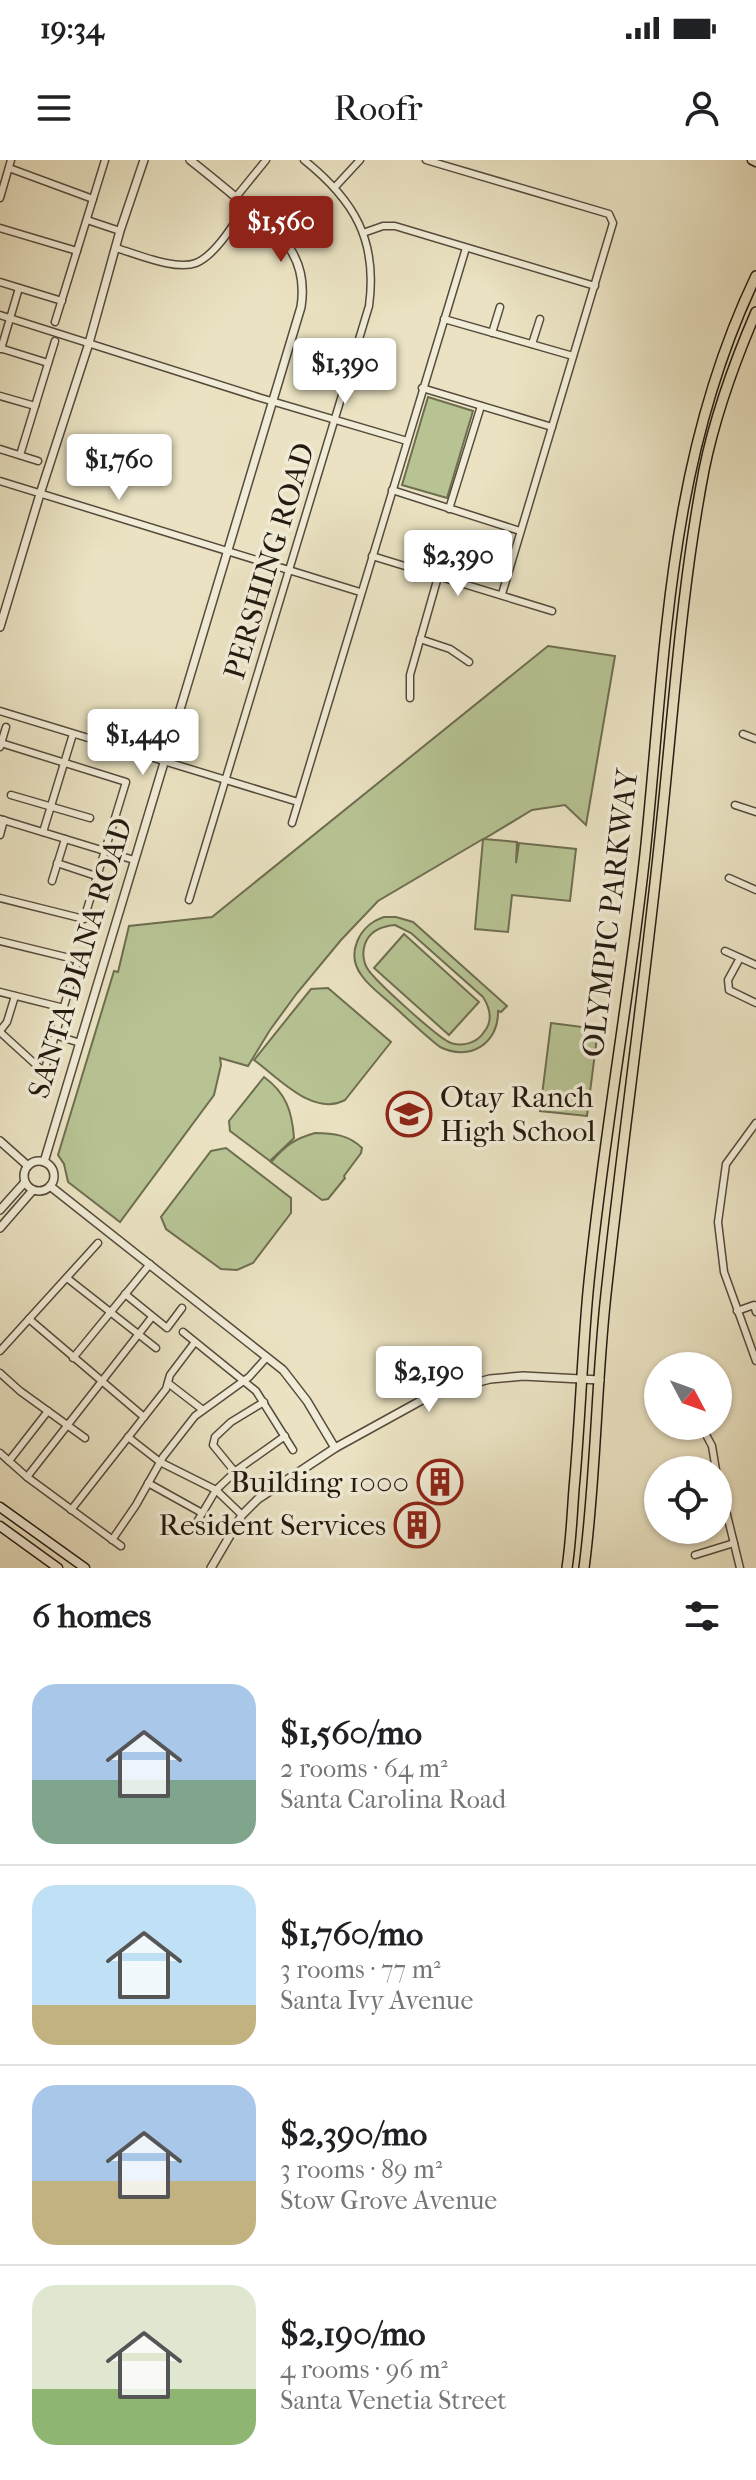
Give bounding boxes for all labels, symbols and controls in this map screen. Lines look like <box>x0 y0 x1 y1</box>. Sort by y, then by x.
text: 19:34 <box>40 11 104 46</box>
icon: menu <box>32 86 76 130</box>
icon: person <box>680 86 724 130</box>
text: Roofr <box>333 87 423 129</box>
pin: $1,560 <box>216 196 346 264</box>
text: $1,560 <box>247 206 315 237</box>
pin: $1,390 <box>280 338 410 406</box>
text: $1,390 <box>311 348 379 379</box>
pin: $1,760 <box>54 434 184 502</box>
street label: PERSHING ROAD <box>217 439 322 684</box>
text: $1,760 <box>85 444 153 475</box>
pin: $2,390 <box>393 530 523 598</box>
text: $2,390 <box>422 540 494 571</box>
pin: $1,440 <box>78 709 208 777</box>
text: $1,440 <box>106 719 180 750</box>
street label: OLYMPIC PARKWAY <box>575 765 646 1059</box>
street label: SANTA DIANA ROAD <box>21 814 140 1103</box>
place label: Otay Ranch High School <box>440 1080 596 1149</box>
school or university icon: Otay Ranch High School <box>385 1090 433 1138</box>
pin: $2,190 <box>364 1346 494 1414</box>
north arrow <box>644 1352 732 1440</box>
map controls <box>644 1352 732 1544</box>
text: $2,190 <box>394 1356 464 1387</box>
button: locate <box>644 1456 732 1544</box>
building icon: Building 1000 <box>416 1458 464 1506</box>
place label: Building 1000 <box>230 1465 409 1500</box>
building icon: Resident Services <box>393 1501 441 1549</box>
place label: Resident Services <box>159 1508 386 1543</box>
icon: filters <box>680 1594 724 1638</box>
text: 6 homes <box>32 1596 151 1636</box>
text: $1,560/mo <box>280 1713 422 1753</box>
icon: home <box>96 1716 192 1812</box>
text: 2 rooms · 64 m² <box>280 1753 448 1784</box>
text: Santa Carolina Road <box>280 1784 506 1815</box>
text: $1,760/mo <box>280 1914 423 1954</box>
icon: home <box>96 1917 192 2013</box>
text: 3 rooms · 77 m² <box>280 1954 441 1985</box>
text: Santa Ivy Avenue <box>280 1985 473 2016</box>
text: $2,390/mo <box>280 2114 427 2154</box>
icon: home <box>96 2117 192 2213</box>
text: 3 rooms · 89 m² <box>280 2154 442 2185</box>
text: Stow Grove Avenue <box>280 2185 497 2216</box>
text: $2,190/mo <box>280 2314 426 2354</box>
icon: home <box>96 2317 192 2413</box>
text: 4 rooms · 96 m² <box>280 2354 448 2385</box>
text: Santa Venetia Street <box>280 2385 507 2416</box>

